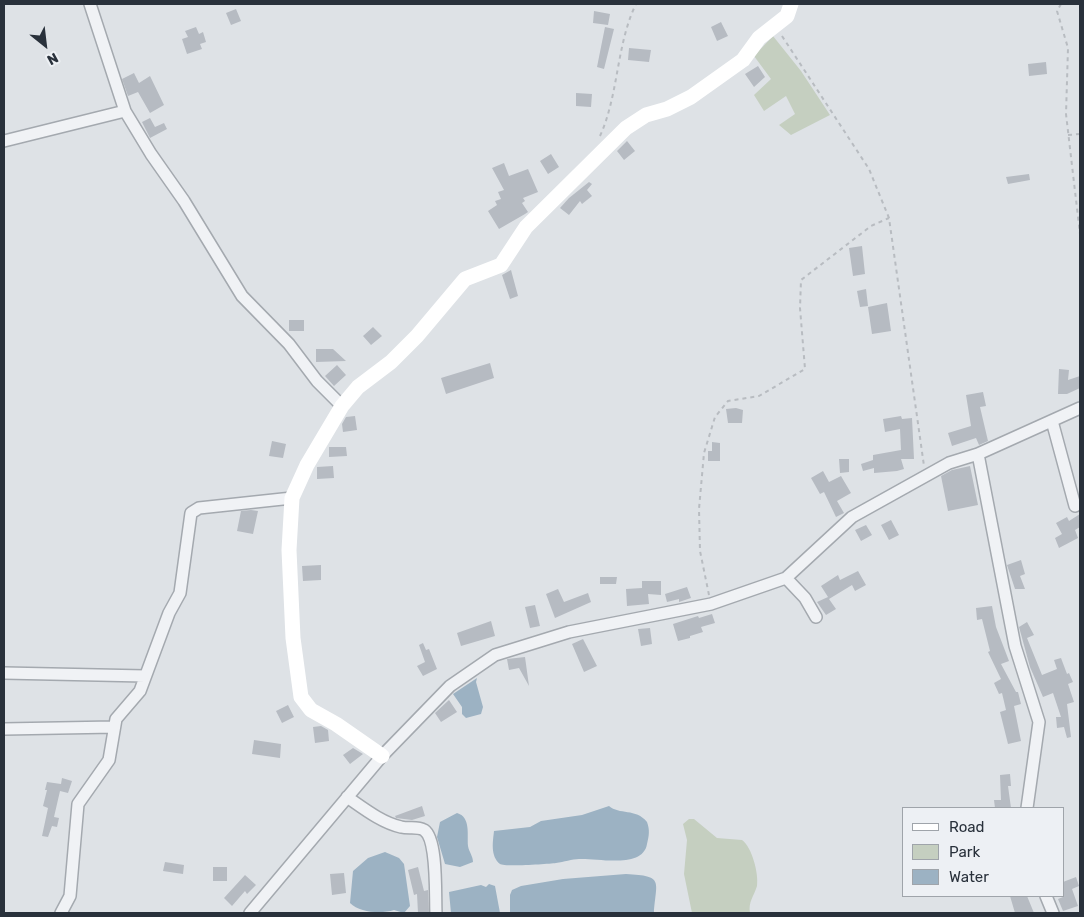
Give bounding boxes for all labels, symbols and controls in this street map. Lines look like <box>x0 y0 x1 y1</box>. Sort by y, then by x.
north arrow <box>20 20 70 70</box>
text: N <box>44 49 61 68</box>
legend <box>902 807 1064 897</box>
text: Road <box>949 818 985 836</box>
text: Park <box>949 843 980 861</box>
text: Water <box>949 868 989 886</box>

